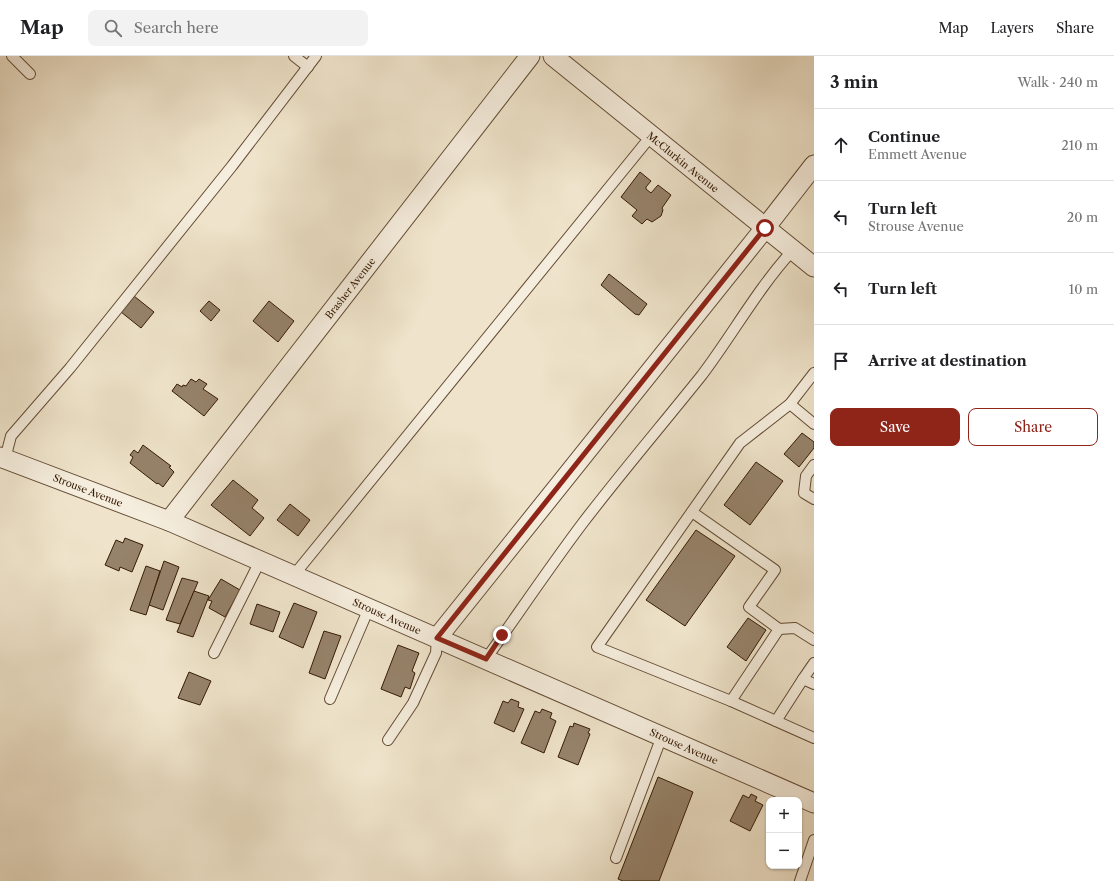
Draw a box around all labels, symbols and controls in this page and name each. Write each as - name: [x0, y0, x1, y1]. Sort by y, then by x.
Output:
- search box: [88, 10, 368, 46]
- text: Map: [20, 16, 64, 39]
- icon: search: [102, 17, 124, 39]
- text: Search here: [134, 18, 219, 37]
- text: Map: [938, 19, 968, 37]
- text: Layers: [990, 19, 1034, 37]
- text: Share: [1056, 19, 1094, 37]
- text: 3 min: [830, 72, 879, 92]
- text: Walk · 240 m: [1018, 74, 1098, 90]
- text: Continue: [868, 127, 940, 146]
- street label: McClurkin Avenue: [644, 129, 722, 196]
- icon: ahead: [830, 134, 852, 156]
- text: 210 m: [1061, 137, 1098, 153]
- text: Emmett Avenue: [868, 146, 967, 162]
- text: Turn left: [868, 199, 937, 218]
- icon: left: [830, 206, 852, 228]
- text: 20 m: [1067, 209, 1098, 225]
- text: Strouse Avenue: [868, 218, 964, 234]
- route start: [756, 219, 774, 237]
- street label: Brasher Avenue: [322, 255, 379, 322]
- icon: left: [830, 278, 852, 300]
- text: Turn left: [868, 279, 937, 298]
- text: 10 m: [1069, 281, 1098, 297]
- icon: arrive: [830, 350, 852, 372]
- text: Arrive at destination: [868, 351, 1027, 370]
- button: Save: [830, 408, 960, 446]
- button: Share: [968, 408, 1098, 446]
- street label: Strouse Avenue: [51, 471, 125, 510]
- street label: Strouse Avenue: [351, 596, 423, 638]
- route end: [493, 626, 511, 644]
- street label: Strouse Avenue: [648, 726, 720, 768]
- map controls: [766, 797, 802, 869]
- button: +: [766, 797, 802, 833]
- button: −: [766, 833, 802, 869]

